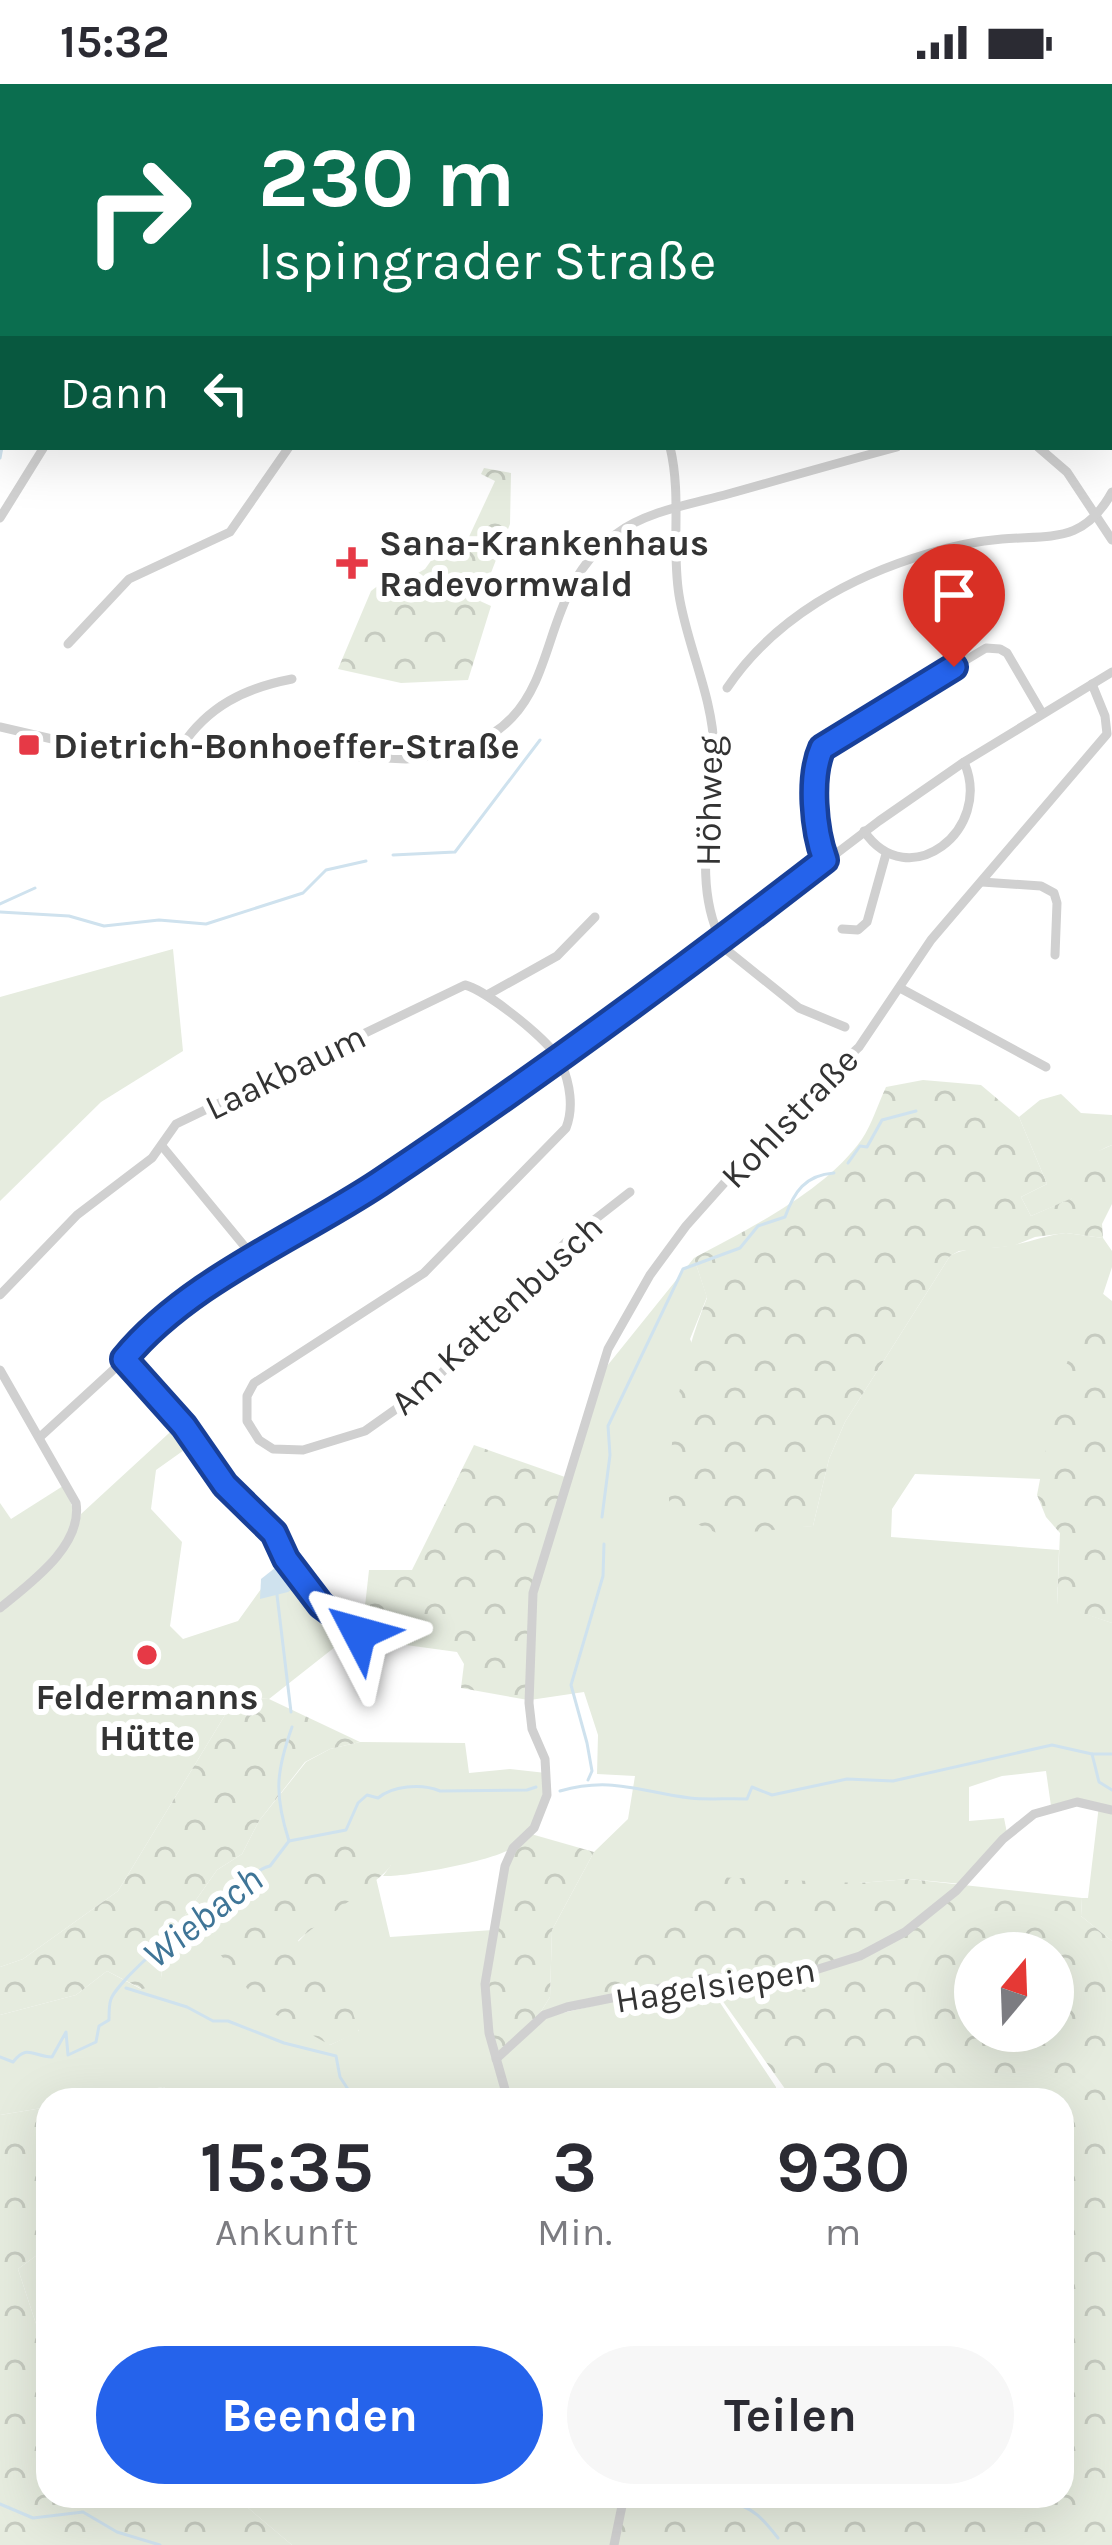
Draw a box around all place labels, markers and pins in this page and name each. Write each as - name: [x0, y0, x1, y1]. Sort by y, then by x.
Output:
- place label: Sana-Krankenhaus Radevormwald: [379, 522, 709, 605]
- pin: [903, 544, 1005, 667]
- marker: Sana-Krankenhaus Radevormwald: [336, 547, 368, 579]
- place label: Dietrich-Bonhoeffer-Straße: [53, 725, 520, 767]
- marker: Dietrich-Bonhoeffer-Straße: [16, 732, 42, 758]
- marker: Feldermanns Hütte: [134, 1642, 160, 1668]
- place label: Feldermanns Hütte: [36, 1676, 258, 1759]

